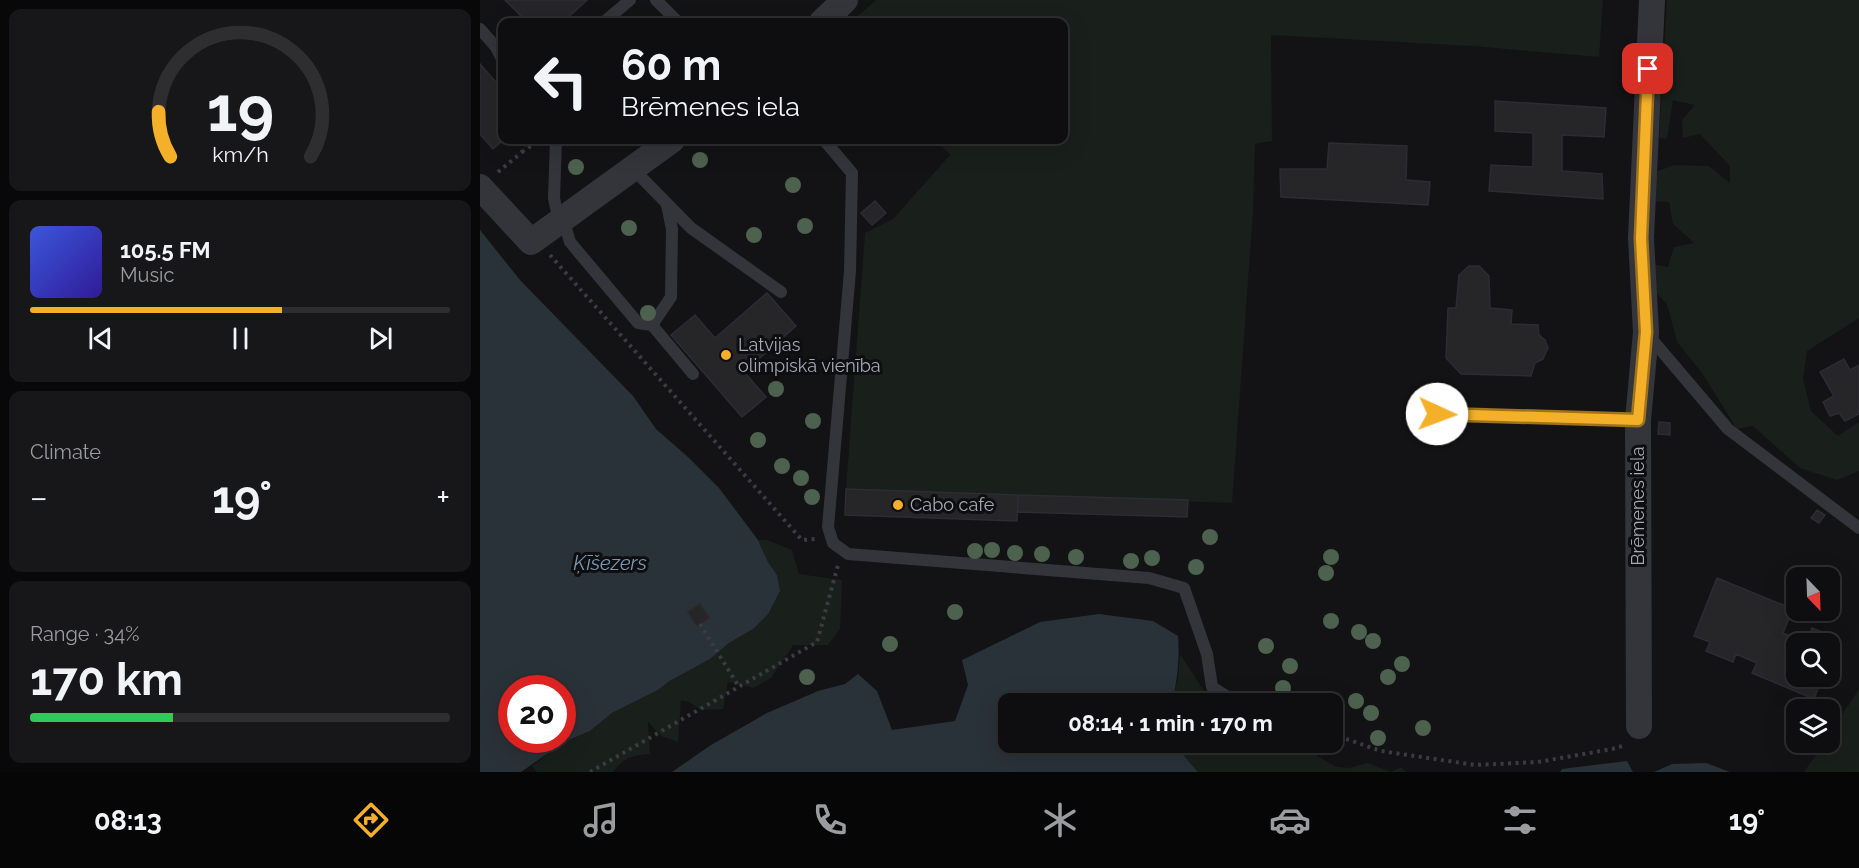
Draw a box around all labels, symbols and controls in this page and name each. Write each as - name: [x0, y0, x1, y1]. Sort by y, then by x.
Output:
- text: 60 m: [621, 41, 721, 90]
- icon: left: [522, 42, 600, 120]
- pin: [1622, 43, 1673, 94]
- icon: arrive: [1631, 52, 1664, 85]
- text: 19: [206, 72, 274, 146]
- text: Brēmenes iela: [621, 91, 800, 122]
- text: km/h: [212, 142, 268, 167]
- text: 105.5 FM: [120, 237, 211, 263]
- text: Music: [120, 263, 174, 287]
- icon: previous: [84, 322, 117, 355]
- icon: pause: [224, 322, 257, 355]
- icon: next: [364, 322, 397, 355]
- place label: Latvijas olimpiskā vienība: [738, 334, 881, 376]
- marker: Latvijas olimpiskā vienība: [719, 348, 733, 362]
- position arrow: [1405, 382, 1469, 446]
- text: Climate: [30, 440, 101, 464]
- street label: Brēmenes iela: [1627, 446, 1648, 566]
- text: 19°: [212, 471, 272, 524]
- text: −: [30, 478, 48, 517]
- text: +: [436, 478, 450, 517]
- place label: Cabo cafe: [910, 494, 995, 515]
- marker: Cabo cafe: [891, 498, 905, 512]
- water label: Ķīšezers: [573, 551, 647, 575]
- north arrow: [1786, 567, 1840, 621]
- map controls: [1786, 567, 1840, 753]
- text: Range · 34%: [30, 622, 139, 646]
- button: search: [1786, 633, 1840, 687]
- text: 170 km: [30, 653, 183, 706]
- speed limit sign: 20: [498, 675, 576, 753]
- button: layers: [1786, 699, 1840, 753]
- text: 08:14 · 1 min · 170 m: [1068, 710, 1273, 736]
- icon: directions: [350, 799, 392, 841]
- icon: music: [580, 799, 622, 841]
- icon: phone: [809, 799, 851, 841]
- icon: climate: [1039, 799, 1081, 841]
- icon: car: [1269, 799, 1311, 841]
- icon: filters: [1499, 799, 1541, 841]
- text: 08:13: [94, 805, 162, 836]
- text: 19°: [1729, 805, 1765, 836]

